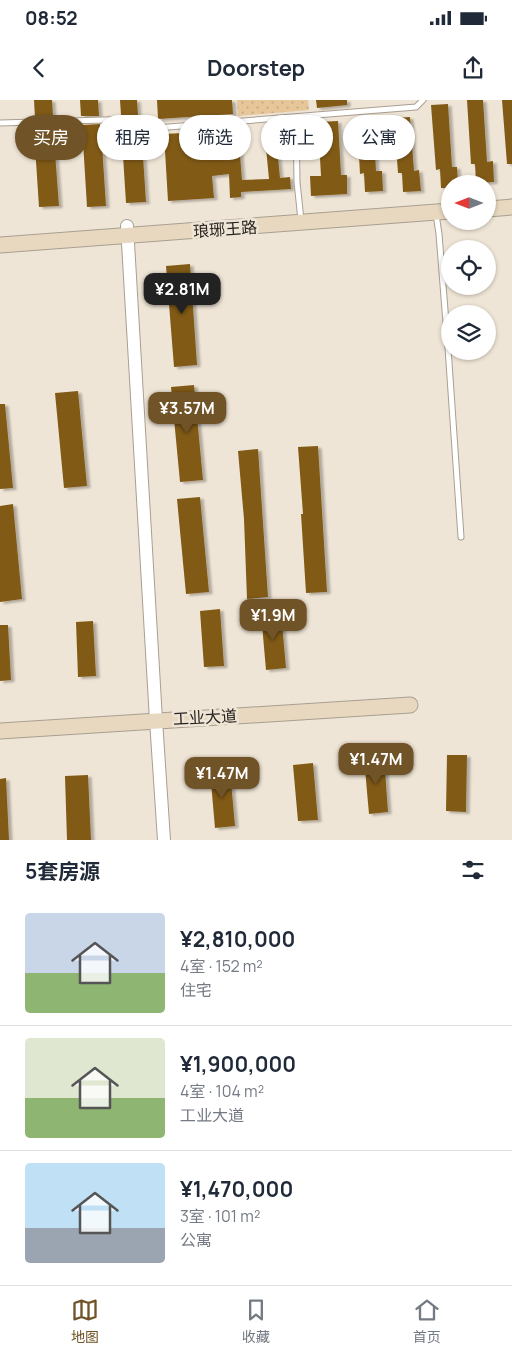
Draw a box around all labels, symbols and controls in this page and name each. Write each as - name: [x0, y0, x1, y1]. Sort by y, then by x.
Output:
- text: 08:52: [25, 5, 78, 31]
- text: Doorstep: [207, 53, 305, 83]
- icon: back: [25, 54, 53, 82]
- icon: share: [459, 54, 487, 82]
- chip: 买房: [15, 115, 87, 160]
- chip: 租房: [97, 115, 169, 160]
- chip: 筛选: [179, 115, 251, 160]
- chip: 新上: [261, 115, 333, 160]
- chip: 公寓: [343, 115, 415, 160]
- north arrow: [441, 175, 496, 230]
- map controls: [441, 175, 496, 360]
- street label: 琅琊王路: [192, 216, 258, 242]
- button: locate: [441, 240, 496, 295]
- pin: ¥2.81M: [141, 272, 223, 315]
- text: ¥2.81M: [155, 278, 209, 300]
- button: layers: [441, 305, 496, 360]
- pin: ¥3.57M: [146, 392, 228, 434]
- text: ¥3.57M: [159, 397, 215, 419]
- pin: ¥1.9M: [238, 598, 308, 641]
- text: ¥1.9M: [251, 604, 295, 626]
- street label: 工业大道: [172, 704, 238, 730]
- pin: ¥1.47M: [335, 742, 417, 785]
- text: ¥1.47M: [350, 748, 402, 770]
- pin: ¥1.47M: [181, 756, 263, 799]
- text: ¥1.47M: [196, 762, 248, 784]
- icon: filters: [459, 856, 487, 884]
- text: 5套房源: [25, 857, 100, 885]
- text: ¥2,810,000: [180, 925, 295, 953]
- icon: home: [65, 933, 125, 993]
- text: 4室 · 152 m²: [180, 955, 263, 977]
- text: 住宅: [180, 979, 212, 1001]
- text: ¥1,900,000: [180, 1050, 296, 1078]
- icon: home: [65, 1058, 125, 1118]
- text: 4室 · 104 m²: [180, 1080, 264, 1102]
- text: 工业大道: [180, 1104, 244, 1126]
- text: ¥1,470,000: [180, 1175, 293, 1203]
- icon: home: [65, 1183, 125, 1243]
- text: 3室 · 101 m²: [180, 1205, 260, 1227]
- text: 公寓: [180, 1229, 212, 1251]
- tab: 地图: [71, 1296, 99, 1346]
- tab: 收藏: [242, 1296, 270, 1346]
- tab: 首页: [413, 1296, 441, 1346]

